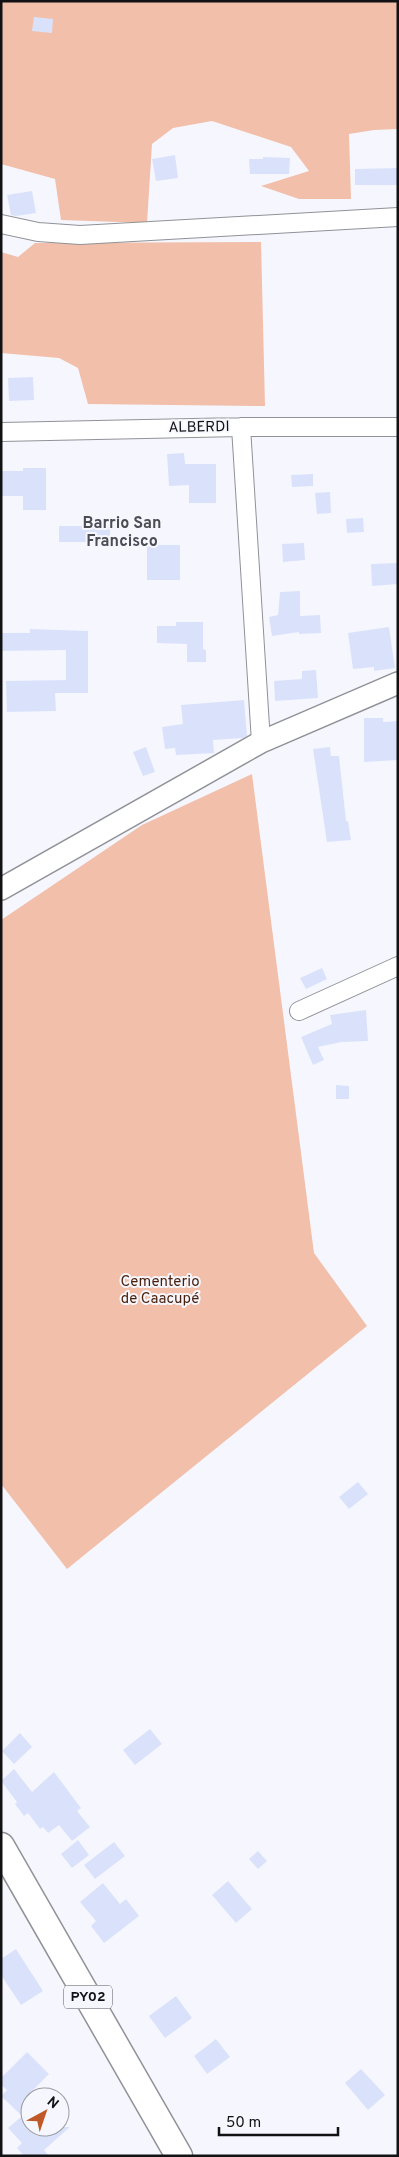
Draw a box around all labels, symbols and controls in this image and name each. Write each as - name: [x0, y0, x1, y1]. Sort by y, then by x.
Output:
- street label: ALBERDI: [168, 418, 230, 438]
- district label: Barrio San Francisco: [82, 514, 162, 552]
- park label: Cementerio de Caacupé: [120, 1273, 200, 1309]
- road number: PY02: [64, 1985, 112, 2008]
- north arrow: [20, 2087, 70, 2137]
- text: N: [43, 2093, 62, 2113]
- scale bar: [219, 2104, 338, 2136]
- text: 50 m: [226, 2114, 261, 2133]

